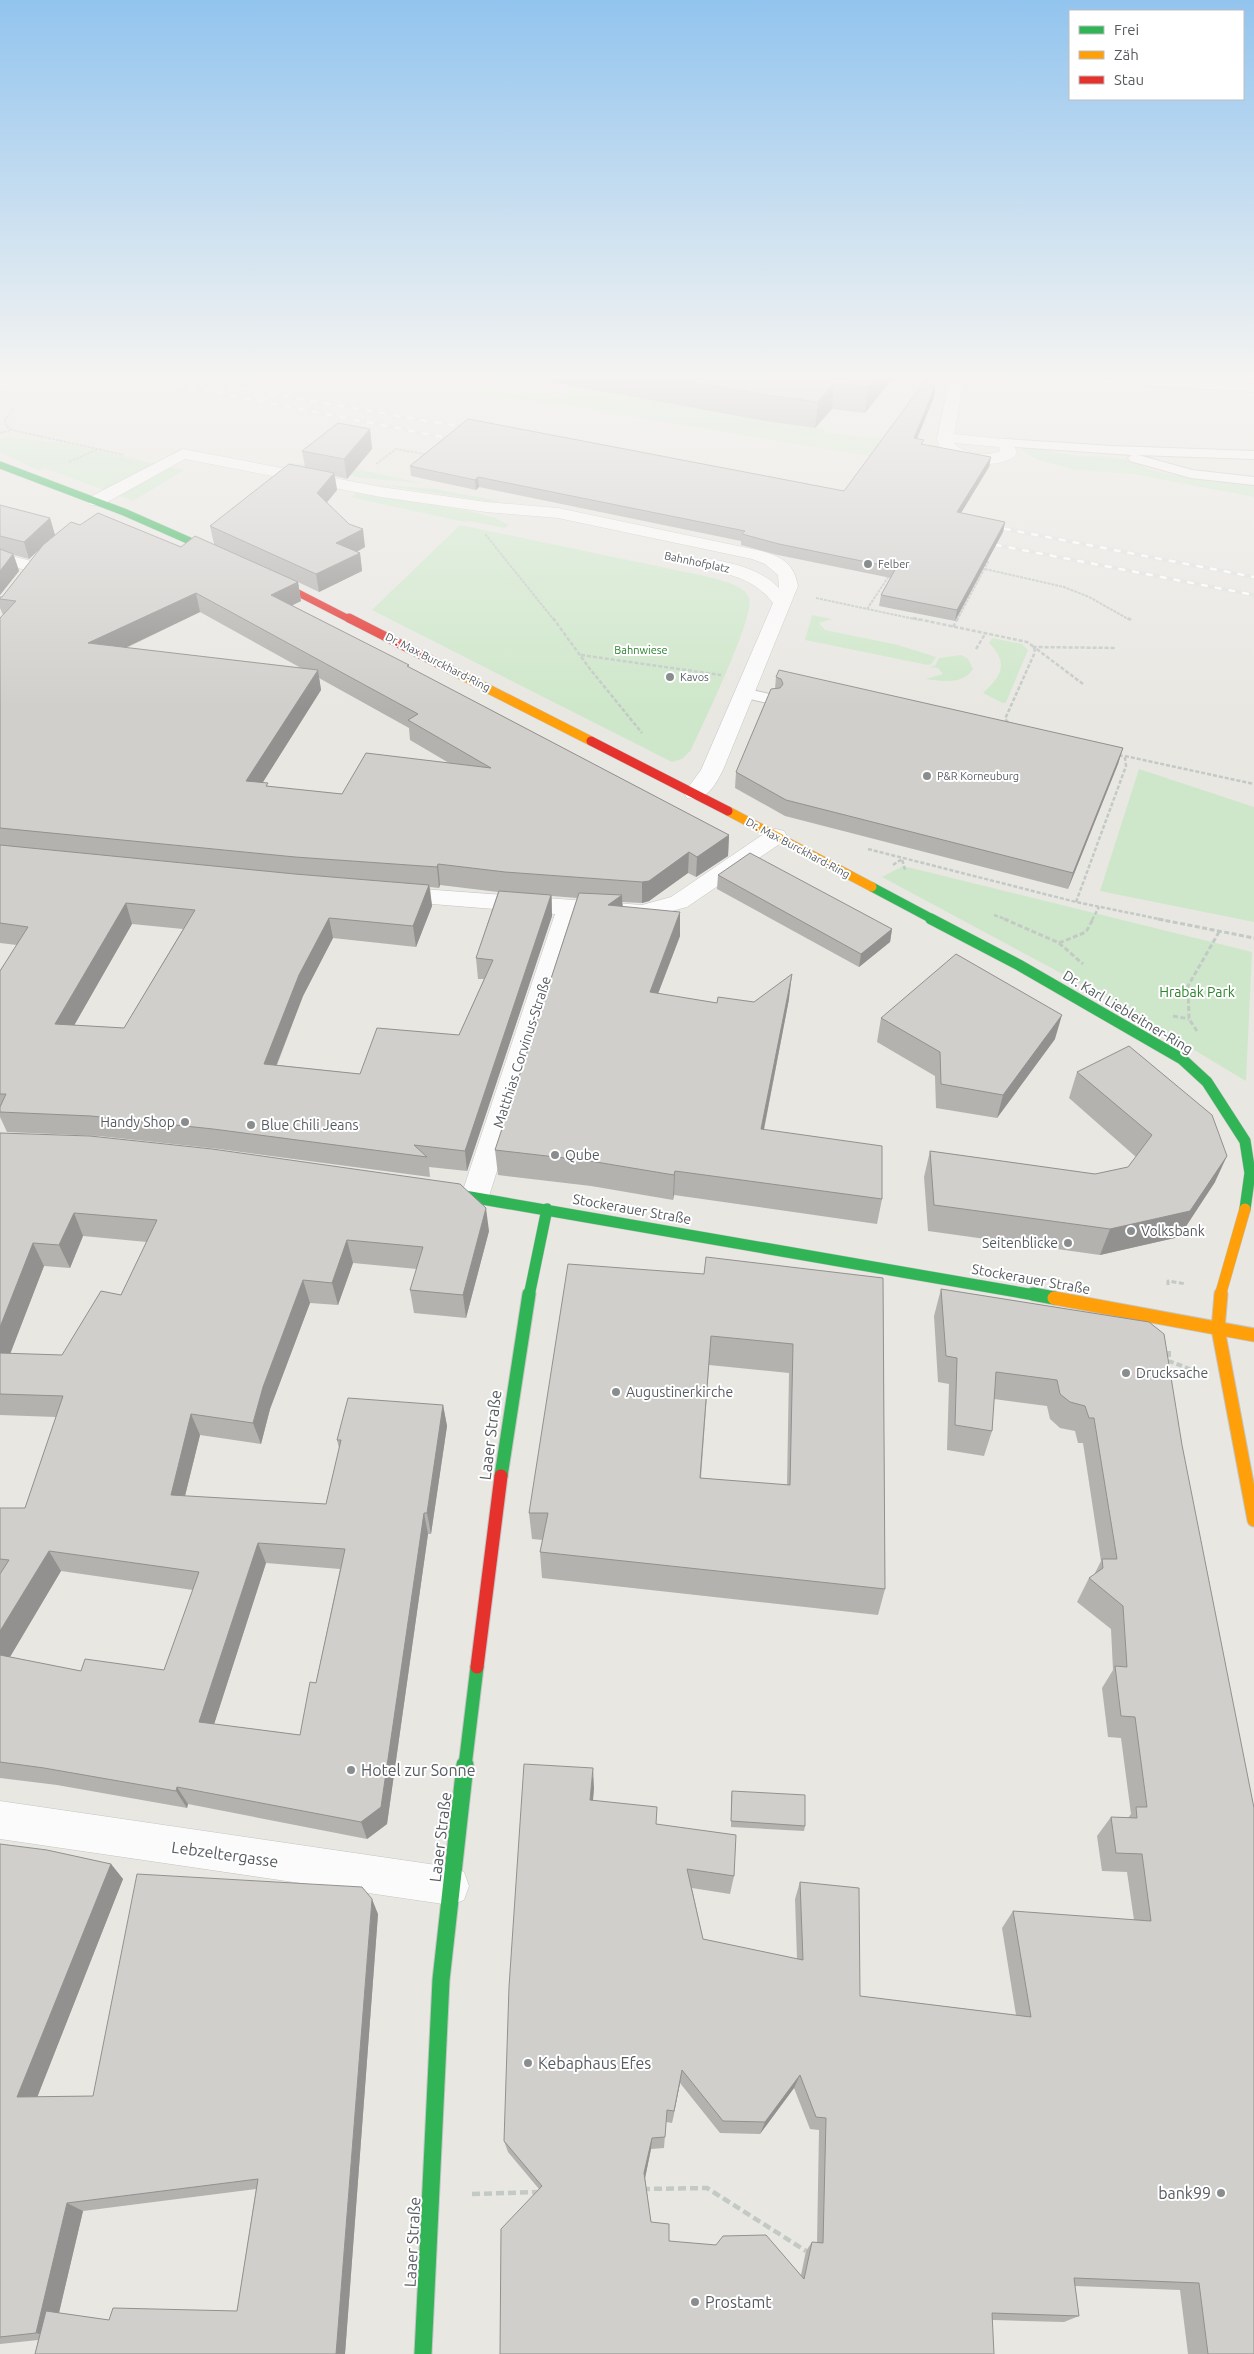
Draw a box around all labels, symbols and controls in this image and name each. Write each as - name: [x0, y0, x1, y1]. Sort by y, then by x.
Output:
- legend: [1069, 10, 1244, 100]
- text: Frei: [1114, 21, 1139, 38]
- text: Zäh: [1114, 46, 1139, 63]
- text: Stau: [1114, 71, 1144, 88]
- street label: Bahnhofplatz: [663, 549, 731, 575]
- marker: Felber: [862, 558, 874, 570]
- place label: Felber: [878, 558, 910, 570]
- street label: Dr. Max Burckhard-Ring: [384, 630, 492, 694]
- park label: Bahnwiese: [614, 644, 668, 656]
- marker: Kavos: [664, 671, 676, 683]
- place label: Kavos: [680, 671, 709, 683]
- marker: P&R Korneuburg: [921, 770, 933, 782]
- place label: P&R Korneuburg: [937, 770, 1019, 782]
- street label: Dr. Max Burckhard-Ring: [744, 815, 852, 881]
- street label: Dr. Karl Liebleitner-Ring: [1060, 967, 1196, 1057]
- street label: Matthias Corvinus-Straße: [490, 974, 554, 1130]
- park label: Hrabak Park: [1159, 984, 1235, 1000]
- place label: Handy Shop: [100, 1114, 175, 1130]
- marker: Handy Shop: [179, 1116, 191, 1128]
- place label: Blue Chili Jeans: [261, 1117, 359, 1133]
- marker: Blue Chili Jeans: [245, 1119, 257, 1131]
- place label: Qube: [565, 1147, 600, 1163]
- marker: Qube: [549, 1149, 561, 1161]
- street label: Stockerauer Straße: [571, 1191, 693, 1227]
- place label: Volksbank: [1141, 1223, 1205, 1239]
- marker: Volksbank: [1125, 1225, 1137, 1237]
- place label: Seitenblicke: [982, 1235, 1058, 1251]
- marker: Seitenblicke: [1062, 1237, 1074, 1249]
- street label: Stockerauer Straße: [970, 1261, 1092, 1297]
- place label: Drucksache: [1136, 1365, 1208, 1381]
- marker: Drucksache: [1120, 1367, 1132, 1379]
- place label: Augustinerkirche: [626, 1384, 733, 1400]
- marker: Augustinerkirche: [610, 1386, 622, 1398]
- street label: Laaer Straße: [476, 1389, 504, 1481]
- place label: Hotel zur Sonne: [361, 1761, 476, 1779]
- marker: Hotel zur Sonne: [345, 1764, 357, 1776]
- street label: Laaer Straße: [426, 1791, 454, 1883]
- street label: Lebzeltergasse: [170, 1838, 280, 1870]
- place label: Kebaphaus Efes: [538, 2054, 651, 2072]
- marker: Kebaphaus Efes: [522, 2057, 534, 2069]
- place label: bank99: [1158, 2184, 1211, 2202]
- marker: bank99: [1215, 2187, 1227, 2199]
- street label: Laaer Straße: [401, 2196, 423, 2288]
- place label: Prostamt: [705, 2293, 772, 2311]
- marker: Prostamt: [689, 2296, 701, 2308]

